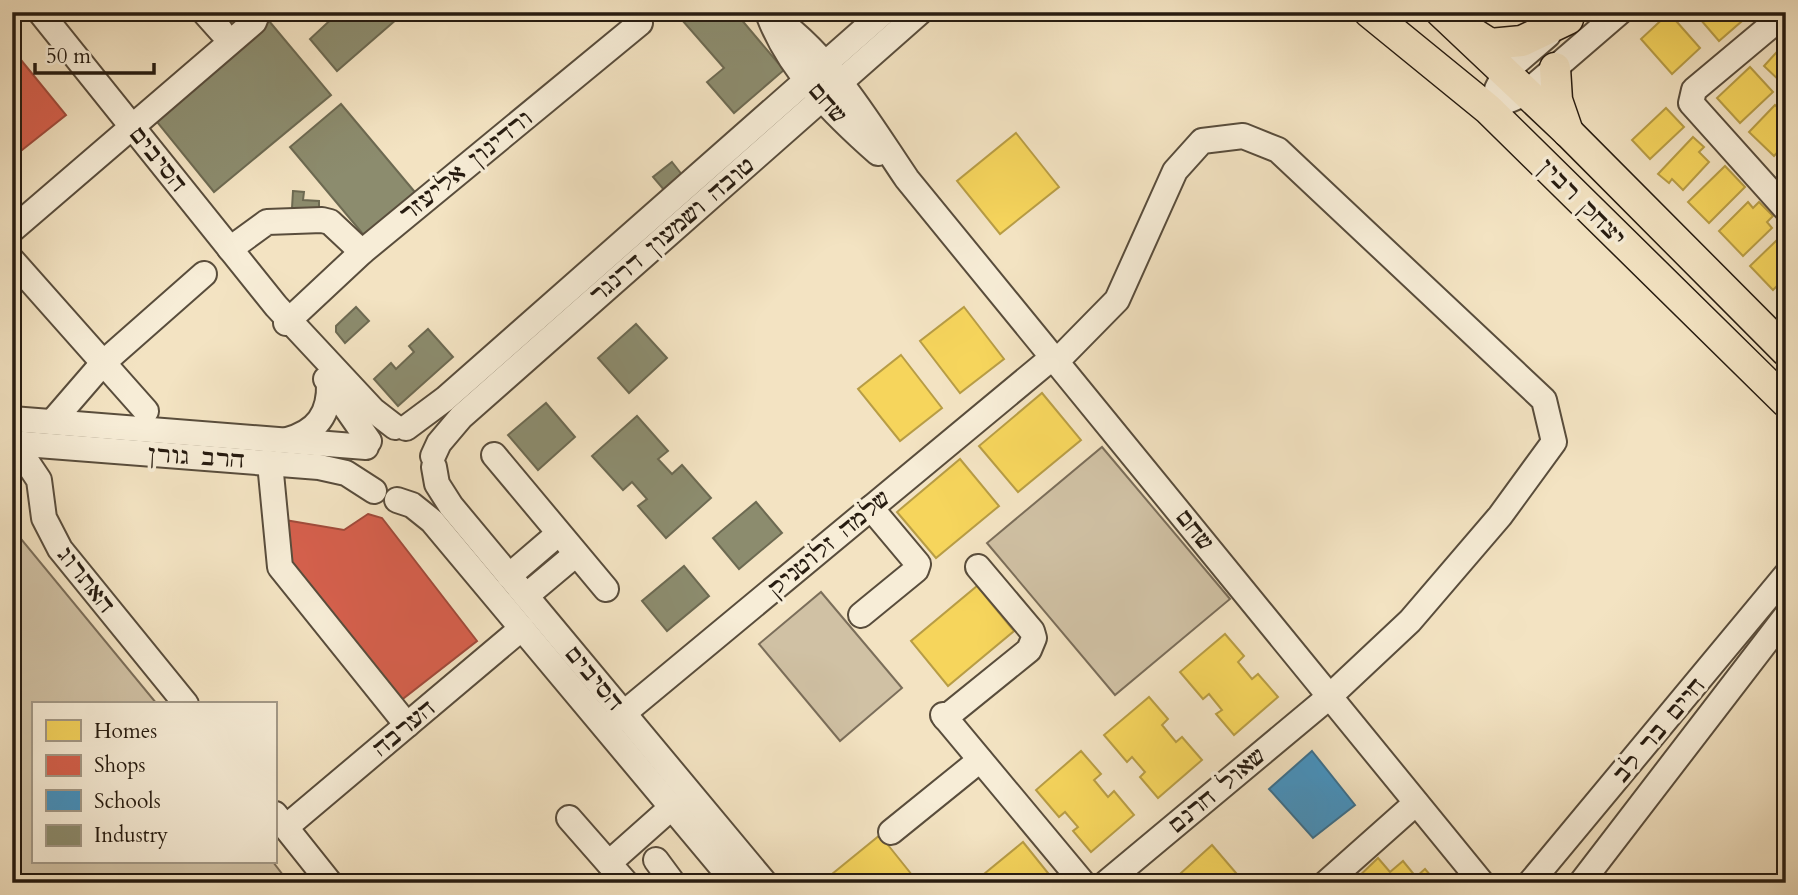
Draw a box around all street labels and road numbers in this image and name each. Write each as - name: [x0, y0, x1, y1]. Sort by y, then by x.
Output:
- street label: שחם: [802, 76, 854, 130]
- street label: ורדינון אליעזר: [393, 103, 539, 229]
- street label: הסיבים: [122, 119, 194, 199]
- street label: טובה ושמעון דרנגר: [583, 150, 761, 310]
- street label: יצחק רבין: [1531, 151, 1633, 253]
- street label: הרב גורן: [146, 438, 246, 476]
- street label: שלמה זלוטניק: [762, 483, 896, 603]
- street label: שחם: [1169, 503, 1221, 557]
- street label: האתרוג: [50, 540, 122, 620]
- street label: הסיבים: [557, 639, 631, 717]
- street label: חיים בר לב: [1606, 671, 1712, 789]
- street label: הערבה: [366, 693, 442, 763]
- street label: שאול חרנם: [1162, 740, 1272, 840]

